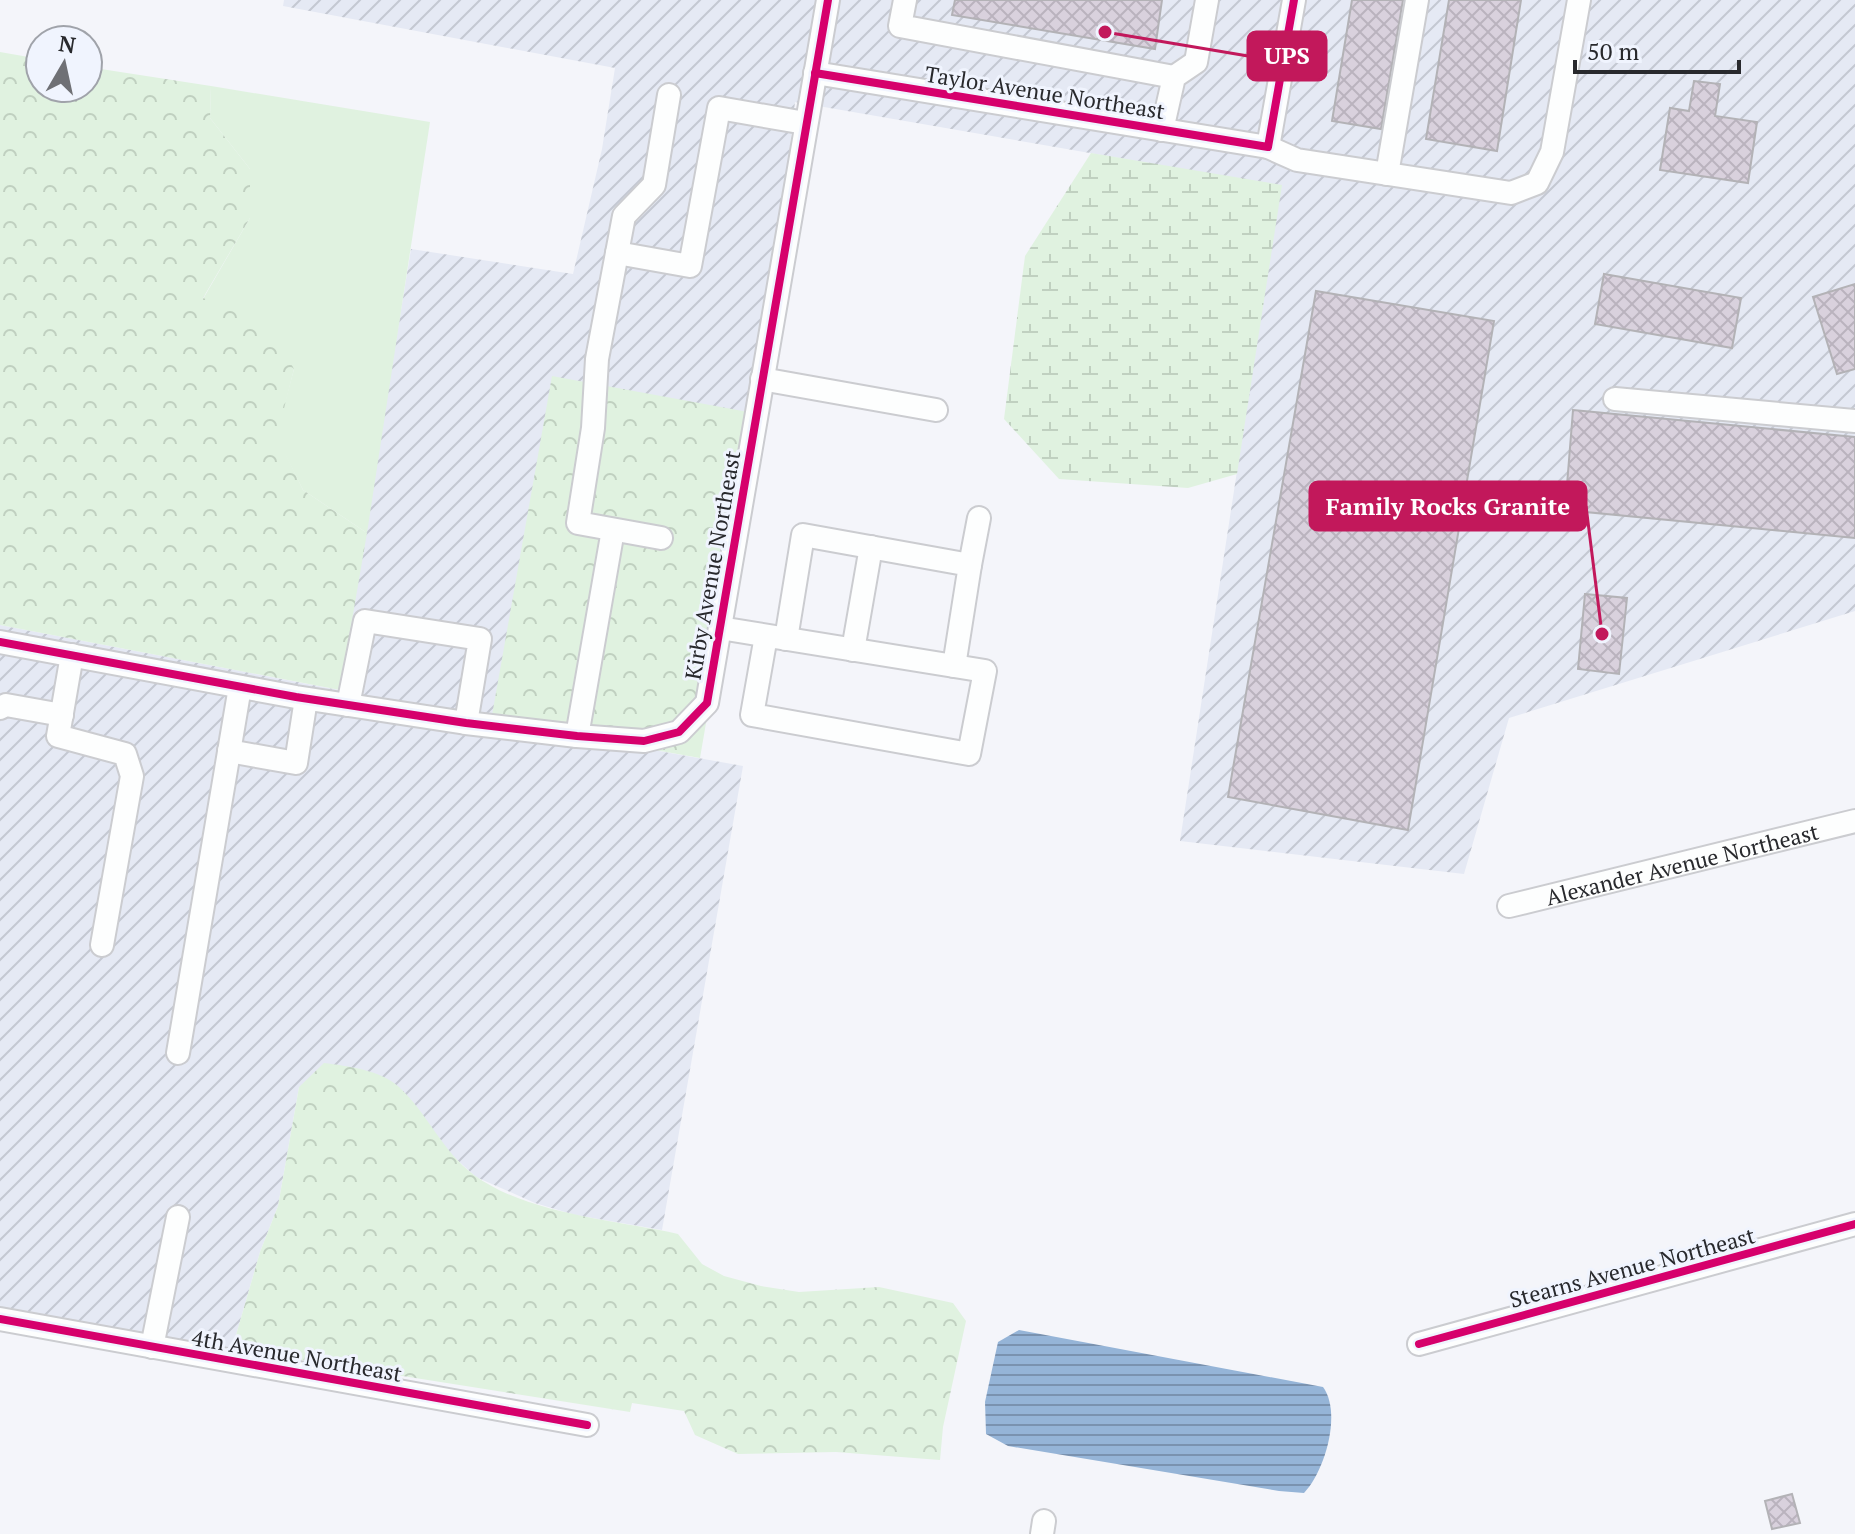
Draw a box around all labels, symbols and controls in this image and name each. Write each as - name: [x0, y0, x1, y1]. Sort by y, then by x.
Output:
- north arrow: [24, 24, 104, 104]
- scale bar: [1575, 24, 1739, 74]
- text: N: [57, 28, 78, 59]
- callout: UPS: [1248, 32, 1326, 80]
- text: 50 m: [1587, 35, 1639, 67]
- text: UPS: [1264, 39, 1310, 71]
- street label: Taylor Avenue Northeast: [923, 59, 1167, 125]
- street label: Kirby Avenue Northeast: [678, 448, 746, 682]
- callout: Family Rocks Granite: [1310, 482, 1586, 530]
- text: Family Rocks Granite: [1326, 490, 1570, 522]
- street label: Alexander Avenue Northeast: [1543, 816, 1821, 911]
- street label: Stearns Avenue Northeast: [1506, 1220, 1758, 1314]
- street label: 4th Avenue Northeast: [190, 1322, 404, 1388]

